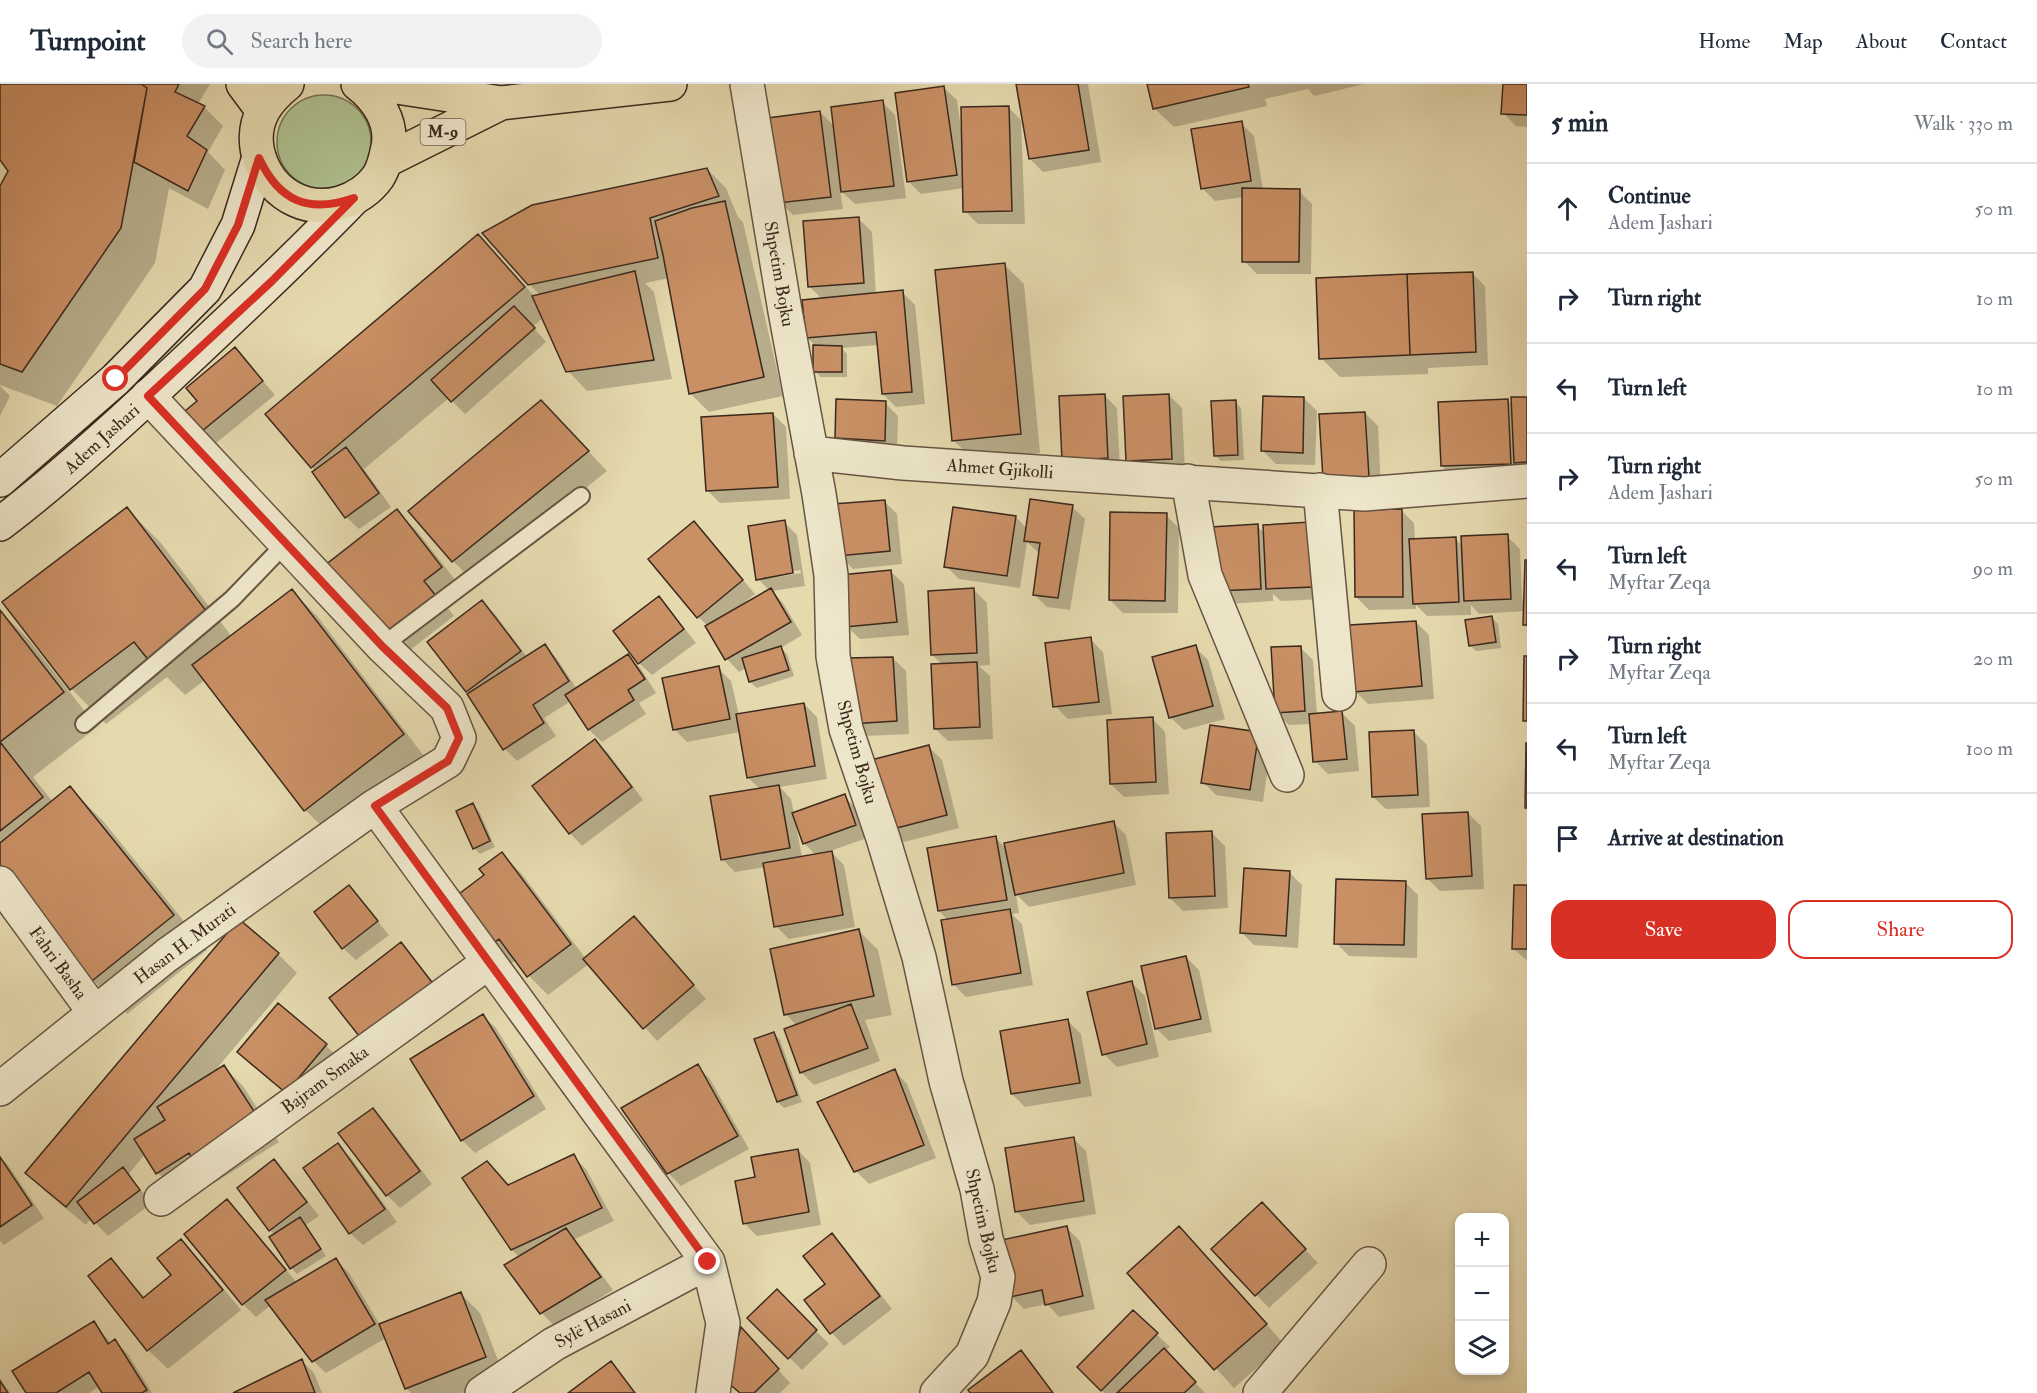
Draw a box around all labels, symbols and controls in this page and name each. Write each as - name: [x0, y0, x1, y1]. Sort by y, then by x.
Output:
- search box: [182, 14, 602, 68]
- text: Turnpoint: [30, 24, 146, 59]
- icon: search: [203, 25, 236, 58]
- text: Search here: [251, 27, 352, 55]
- text: Home: [1698, 28, 1750, 55]
- text: Map: [1783, 28, 1823, 55]
- text: About: [1856, 28, 1907, 55]
- text: Contact: [1940, 28, 2007, 55]
- text: 5 min: [1551, 107, 1608, 139]
- text: Walk · 330 m: [1914, 111, 2013, 136]
- road number: M-9: [420, 119, 466, 145]
- text: Continue: [1608, 182, 1691, 210]
- icon: ahead: [1551, 192, 1584, 225]
- text: 50 m: [1974, 196, 2013, 221]
- text: Adem Jashari: [1608, 210, 1713, 235]
- street label: Shpetim Bojku: [758, 219, 800, 329]
- icon: right: [1551, 282, 1584, 315]
- text: Turn right: [1608, 284, 1701, 312]
- text: 10 m: [1976, 286, 2013, 311]
- route start: [102, 365, 128, 391]
- icon: left: [1551, 372, 1584, 405]
- text: Turn left: [1608, 374, 1687, 402]
- text: 10 m: [1976, 376, 2013, 401]
- street label: Adem Jashari: [59, 399, 145, 480]
- text: Turn right: [1608, 452, 1701, 480]
- street label: Ahmet Gjikolli: [945, 454, 1054, 484]
- icon: right: [1551, 462, 1584, 495]
- text: 50 m: [1974, 466, 2013, 491]
- text: Adem Jashari: [1608, 480, 1713, 505]
- text: Turn left: [1608, 542, 1687, 570]
- icon: left: [1551, 552, 1584, 585]
- text: 90 m: [1973, 556, 2013, 581]
- text: Myftar Zeqa: [1608, 570, 1711, 595]
- text: Turn right: [1608, 632, 1701, 660]
- icon: right: [1551, 642, 1584, 675]
- text: 20 m: [1973, 646, 2013, 671]
- text: Myftar Zeqa: [1608, 660, 1711, 685]
- street label: Shpetim Bojku: [831, 698, 883, 806]
- text: Turn left: [1608, 722, 1687, 750]
- icon: left: [1551, 732, 1584, 765]
- text: 100 m: [1966, 736, 2013, 761]
- text: Myftar Zeqa: [1608, 750, 1711, 775]
- icon: arrive: [1551, 822, 1584, 855]
- text: Arrive at destination: [1608, 824, 1784, 852]
- street label: Hasan H. Murati: [129, 898, 241, 990]
- button: Save: [1551, 900, 1776, 959]
- button: Share: [1788, 900, 2013, 959]
- street label: Fahri Basha: [24, 922, 93, 1005]
- street label: Bajram Smaka: [277, 1040, 374, 1119]
- street label: Shpetim Bojku: [960, 1166, 1006, 1276]
- map controls: [1455, 1213, 1509, 1375]
- button: +: [1455, 1213, 1509, 1267]
- route end: [694, 1248, 720, 1274]
- button: −: [1455, 1267, 1509, 1321]
- street label: Sylë Hasani: [551, 1294, 635, 1354]
- button: layers: [1455, 1321, 1509, 1375]

